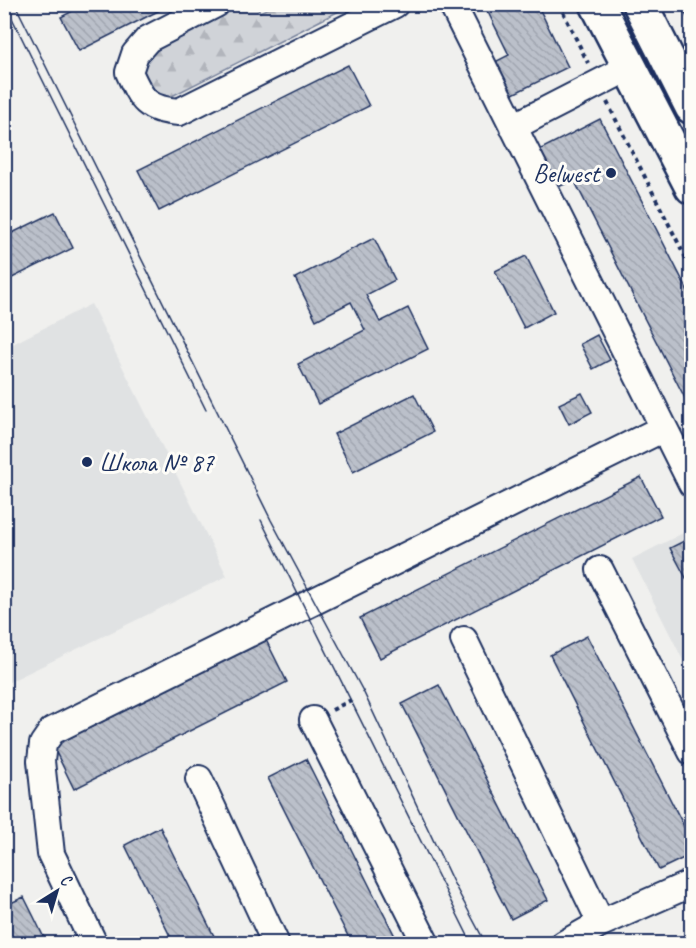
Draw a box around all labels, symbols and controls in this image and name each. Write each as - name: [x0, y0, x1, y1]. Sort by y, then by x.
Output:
- place label: Belwest: [533, 157, 601, 190]
- marker: Belwest: [604, 166, 618, 180]
- place label: Школа № 87: [99, 446, 215, 479]
- marker: Школа № 87: [80, 455, 94, 469]
- north arrow: [27, 861, 87, 921]
- text: С: [56, 869, 76, 891]

